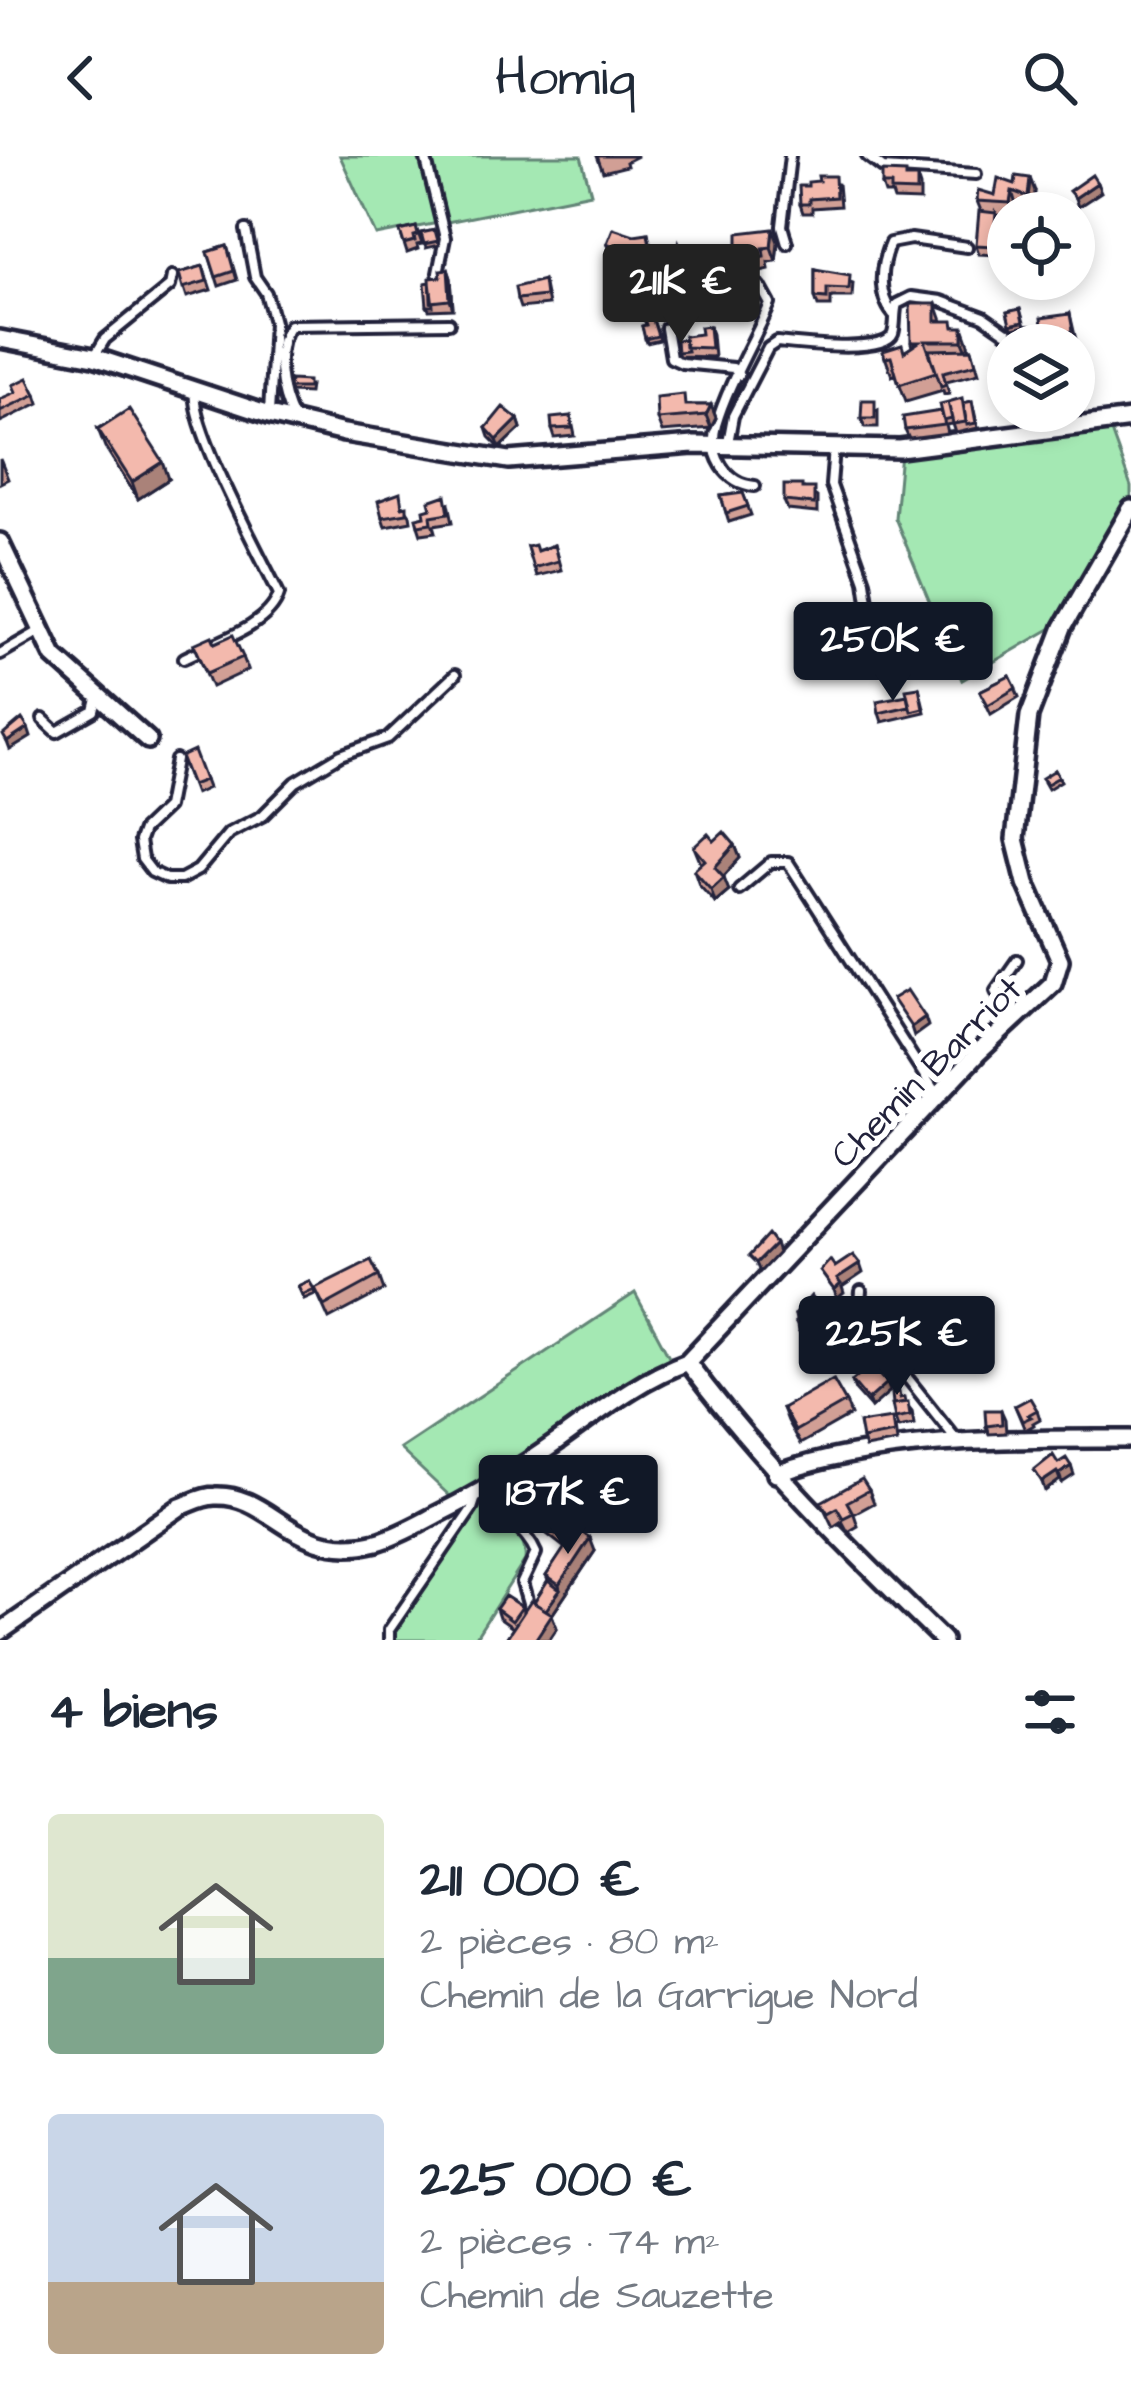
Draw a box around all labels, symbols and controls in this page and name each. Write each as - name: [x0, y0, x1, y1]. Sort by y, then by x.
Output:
- text: Homiq: [495, 41, 636, 116]
- icon: back: [48, 45, 114, 111]
- icon: search: [1017, 45, 1083, 111]
- map controls: [987, 192, 1095, 432]
- button: locate: [987, 192, 1095, 300]
- pin: 211K €: [583, 244, 779, 346]
- text: 211K €: [630, 256, 732, 310]
- button: layers: [987, 324, 1095, 432]
- pin: 250K €: [795, 602, 991, 704]
- text: 250K €: [821, 614, 965, 668]
- street label: Chemin Barriot: [819, 965, 1034, 1180]
- pin: 225K €: [799, 1296, 995, 1398]
- text: 225K €: [826, 1308, 968, 1362]
- pin: 187K €: [470, 1455, 666, 1557]
- text: 187K €: [506, 1467, 630, 1521]
- text: 4 biens: [48, 1677, 218, 1748]
- icon: filters: [1017, 1679, 1083, 1745]
- text: 211 000 €: [420, 1845, 640, 1916]
- icon: home: [144, 1862, 288, 2006]
- text: 2 pièces · 80 m²: [420, 1916, 719, 1970]
- text: Chemin de la Garrigue Nord: [420, 1970, 918, 2024]
- text: 225 000 €: [420, 2145, 692, 2216]
- icon: home: [144, 2162, 288, 2306]
- text: 2 pièces · 74 m²: [420, 2216, 720, 2270]
- text: Chemin de Sauzette: [420, 2270, 774, 2324]

